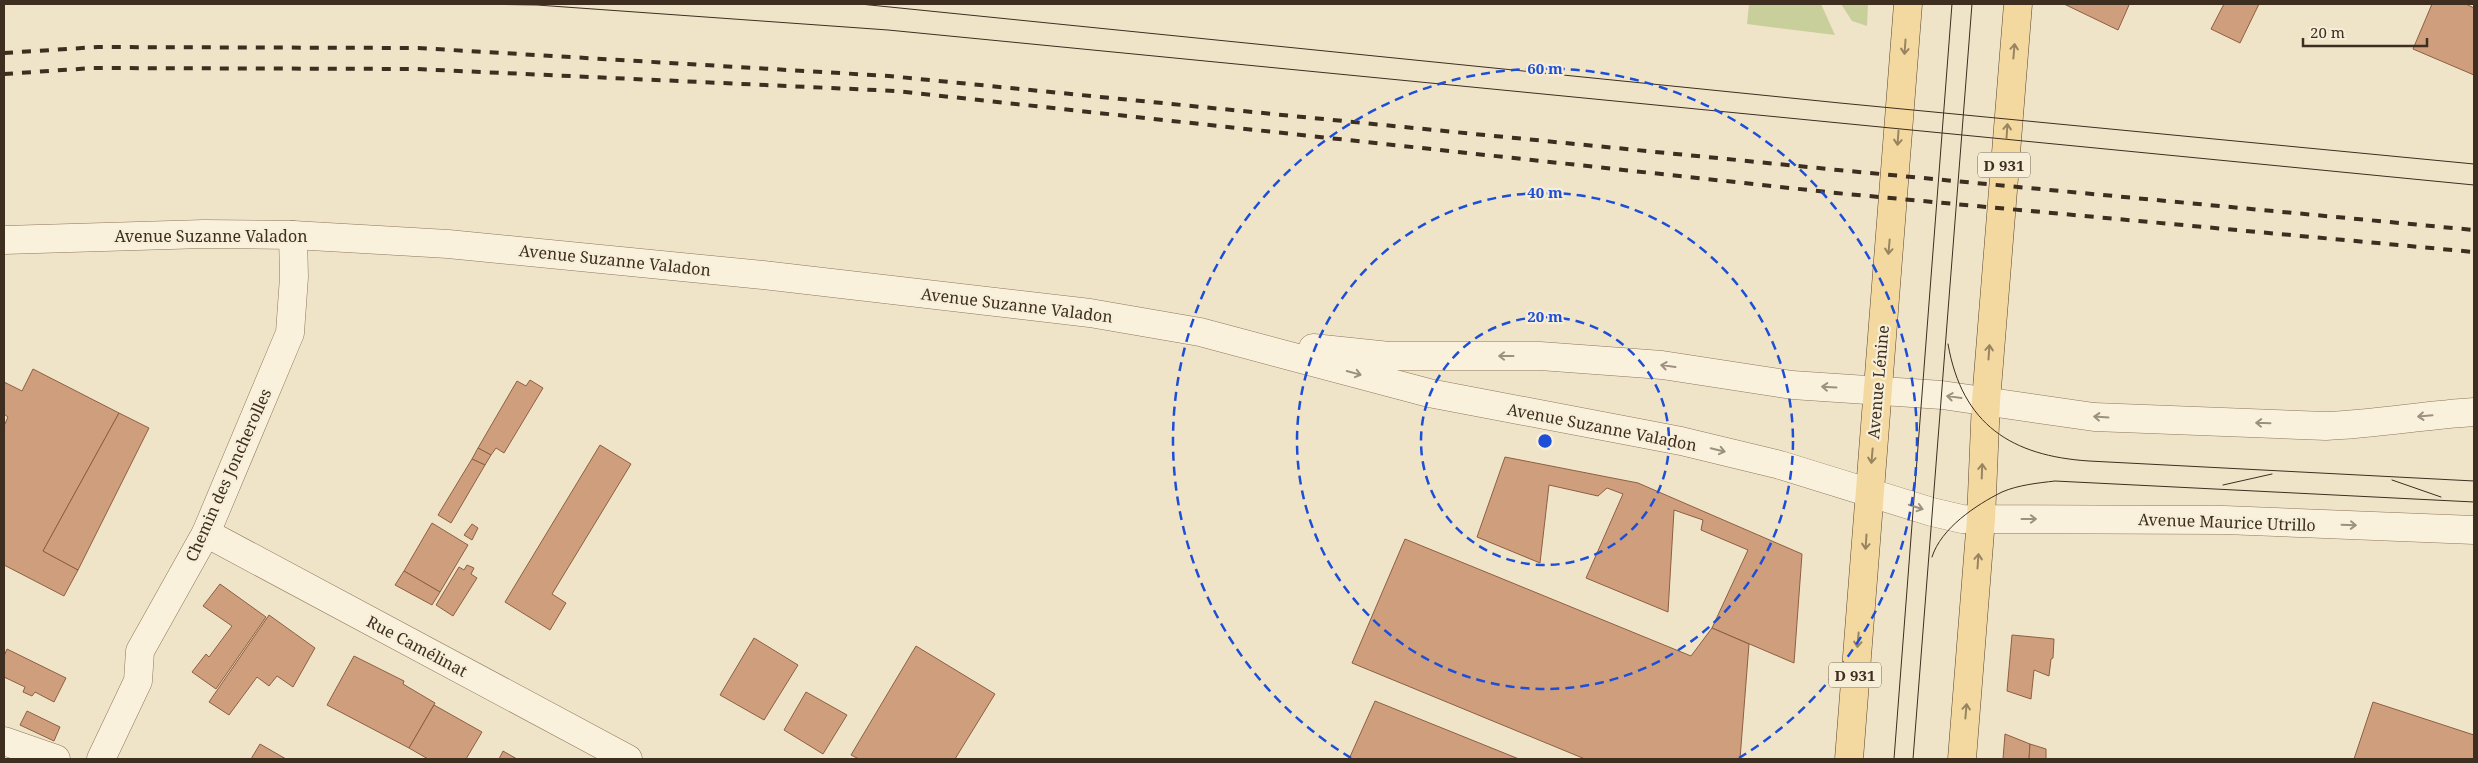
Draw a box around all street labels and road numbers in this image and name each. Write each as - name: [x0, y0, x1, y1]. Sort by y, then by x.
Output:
- road number: D 931: [1978, 152, 2030, 178]
- street label: Avenue Suzanne Valadon: [115, 225, 307, 247]
- street label: Avenue Suzanne Valadon: [518, 239, 712, 281]
- street label: Avenue Suzanne Valadon: [920, 282, 1114, 328]
- street label: Avenue Lénine: [1862, 324, 1894, 440]
- street label: Chemin des Joncherolles: [180, 385, 276, 565]
- street label: Avenue Suzanne Valadon: [1505, 398, 1699, 456]
- street label: Avenue Maurice Utrillo: [2138, 508, 2316, 536]
- street label: Rue Camélinat: [363, 610, 471, 682]
- road number: D 931: [1829, 662, 1881, 688]

